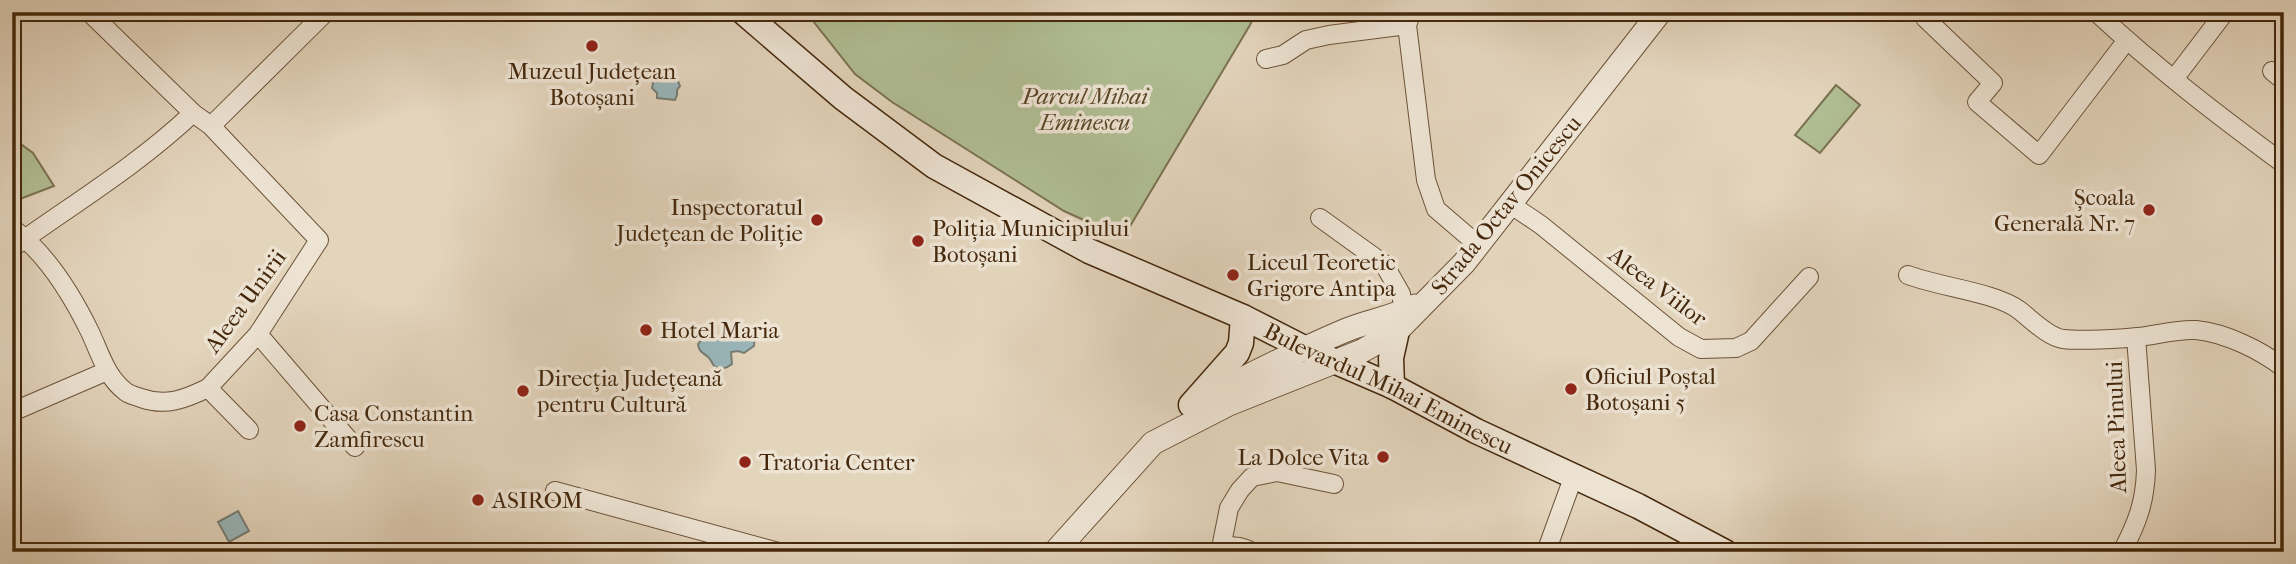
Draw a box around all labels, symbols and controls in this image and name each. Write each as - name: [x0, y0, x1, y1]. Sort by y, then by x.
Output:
- marker: Muzeul Județean Botoșani: [584, 38, 600, 54]
- place label: Muzeul Județean Botoșani: [508, 58, 677, 111]
- park label: Parcul Mihai Eminescu: [1021, 83, 1149, 136]
- street label: Strada Octav Onicescu: [1426, 110, 1587, 301]
- place label: Școala Generală Nr. 7: [1994, 184, 2135, 237]
- place label: Inspectoratul Județean de Poliție: [614, 194, 804, 247]
- marker: Școala Generală Nr. 7: [2141, 202, 2157, 218]
- marker: Inspectoratul Județean de Poliție: [809, 212, 825, 228]
- place label: Poliția Municipiului Botoșani: [932, 215, 1130, 268]
- marker: Poliția Municipiului Botoșani: [910, 233, 926, 249]
- street label: Aleea Viilor: [1603, 240, 1712, 332]
- street label: Aleea Unirii: [198, 244, 292, 359]
- place label: Liceul Teoretic Grigore Antipa: [1247, 249, 1396, 302]
- marker: Liceul Teoretic Grigore Antipa: [1225, 267, 1241, 283]
- place label: Hotel Maria: [660, 317, 779, 344]
- street label: Bulevardul Mihai Eminescu: [1260, 317, 1517, 460]
- marker: Hotel Maria: [638, 322, 654, 338]
- street label: Aleea Pinului: [2101, 360, 2132, 495]
- place label: Oficiul Poștal Botoșani 5: [1585, 363, 1716, 416]
- place label: Direcția Județeană pentru Cultură: [536, 365, 723, 418]
- marker: Oficiul Poștal Botoșani 5: [1563, 381, 1579, 397]
- marker: Direcția Județeană pentru Cultură: [515, 383, 531, 399]
- place label: Casa Constantin Zamfirescu: [314, 400, 474, 453]
- marker: Casa Constantin Zamfirescu: [292, 418, 308, 434]
- place label: La Dolce Vita: [1237, 444, 1369, 471]
- place label: Tratoria Center: [759, 449, 915, 476]
- marker: La Dolce Vita: [1375, 449, 1391, 465]
- marker: Tratoria Center: [737, 454, 753, 470]
- place label: ASIROM: [491, 487, 583, 514]
- marker: ASIROM: [470, 492, 486, 508]

